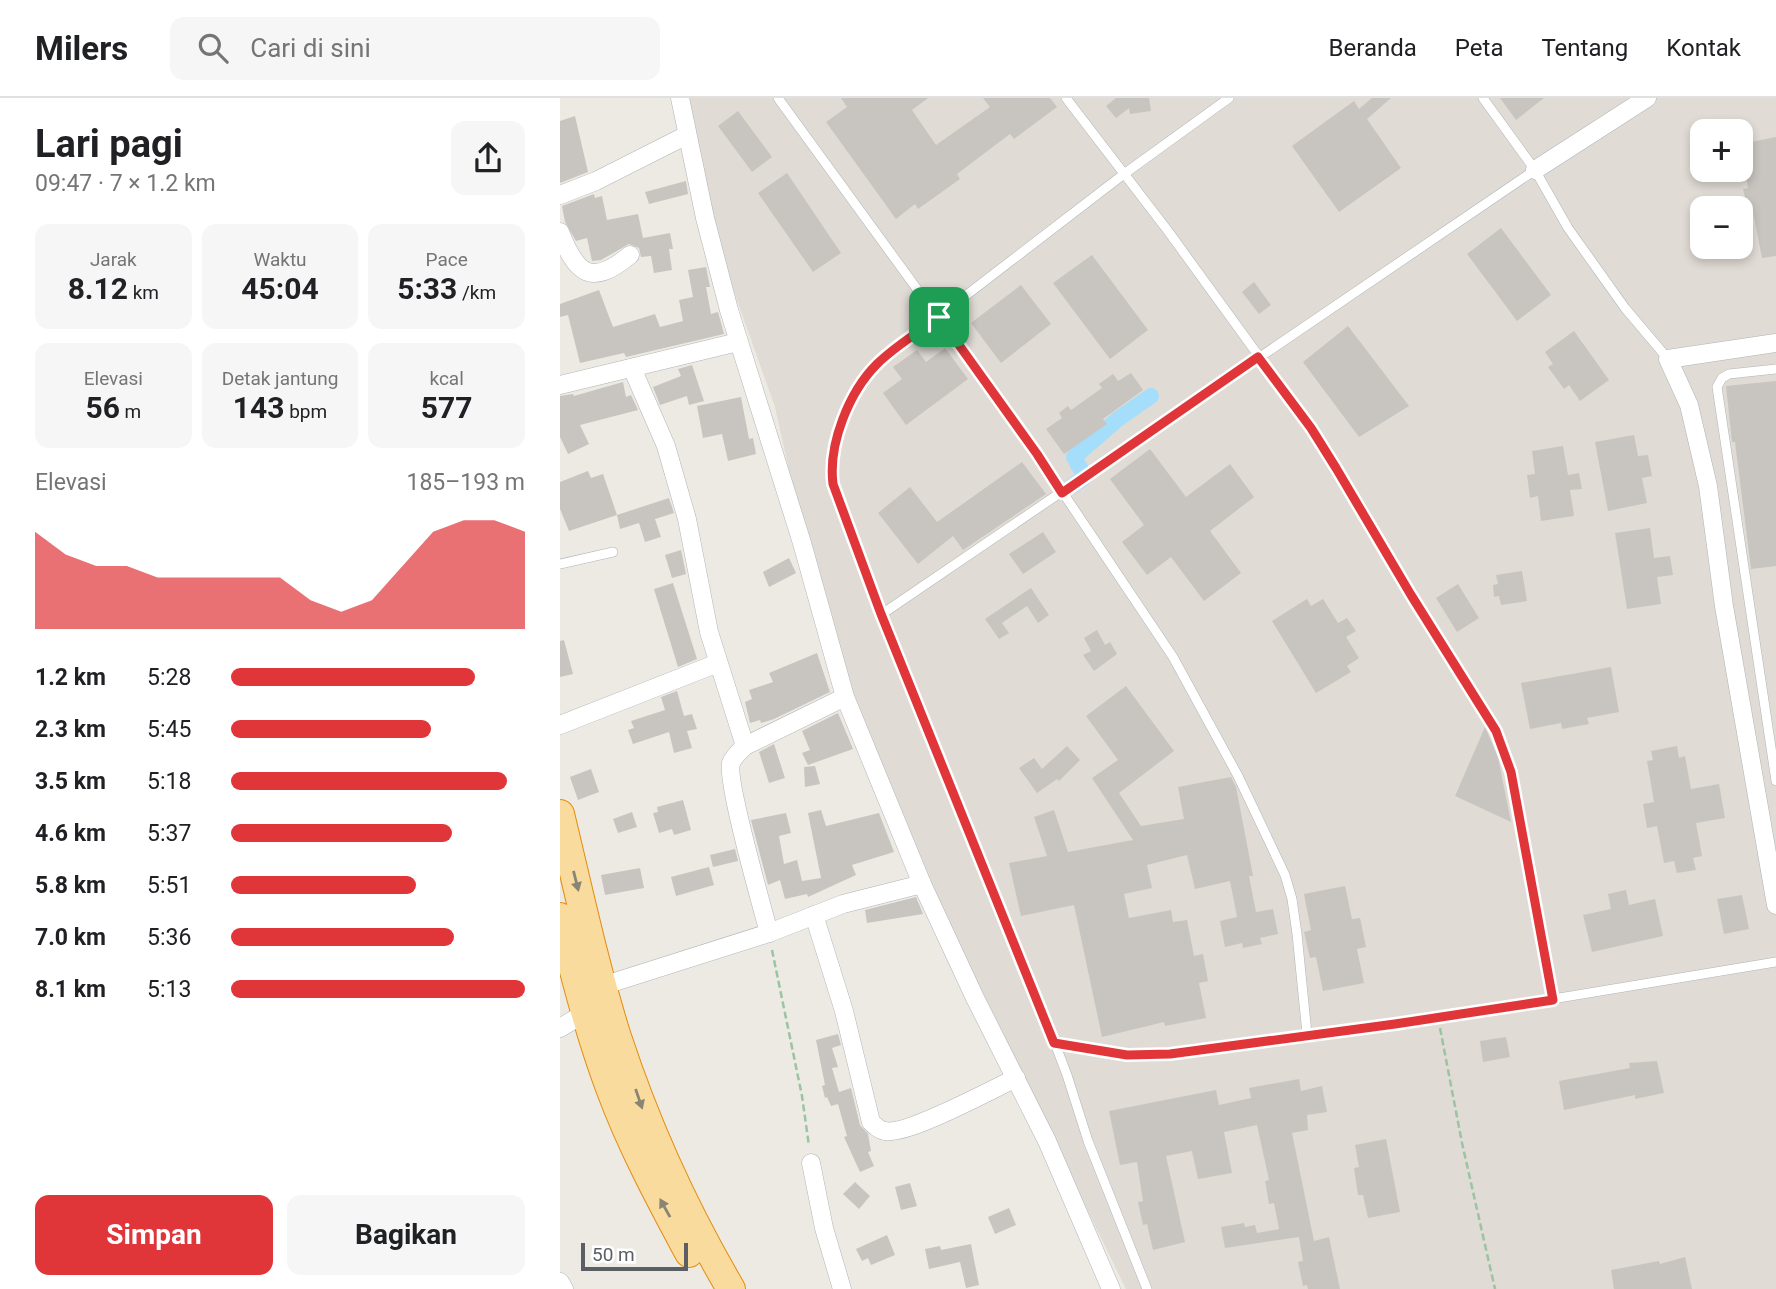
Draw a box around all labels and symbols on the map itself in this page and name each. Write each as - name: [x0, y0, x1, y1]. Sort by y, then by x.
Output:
- pin: [909, 287, 969, 347]
- one-way arrow: [571, 870, 582, 892]
- one-way arrow: [634, 1089, 645, 1110]
- one-way arrow: [659, 1197, 671, 1217]
- scale bar: [581, 1240, 688, 1272]

